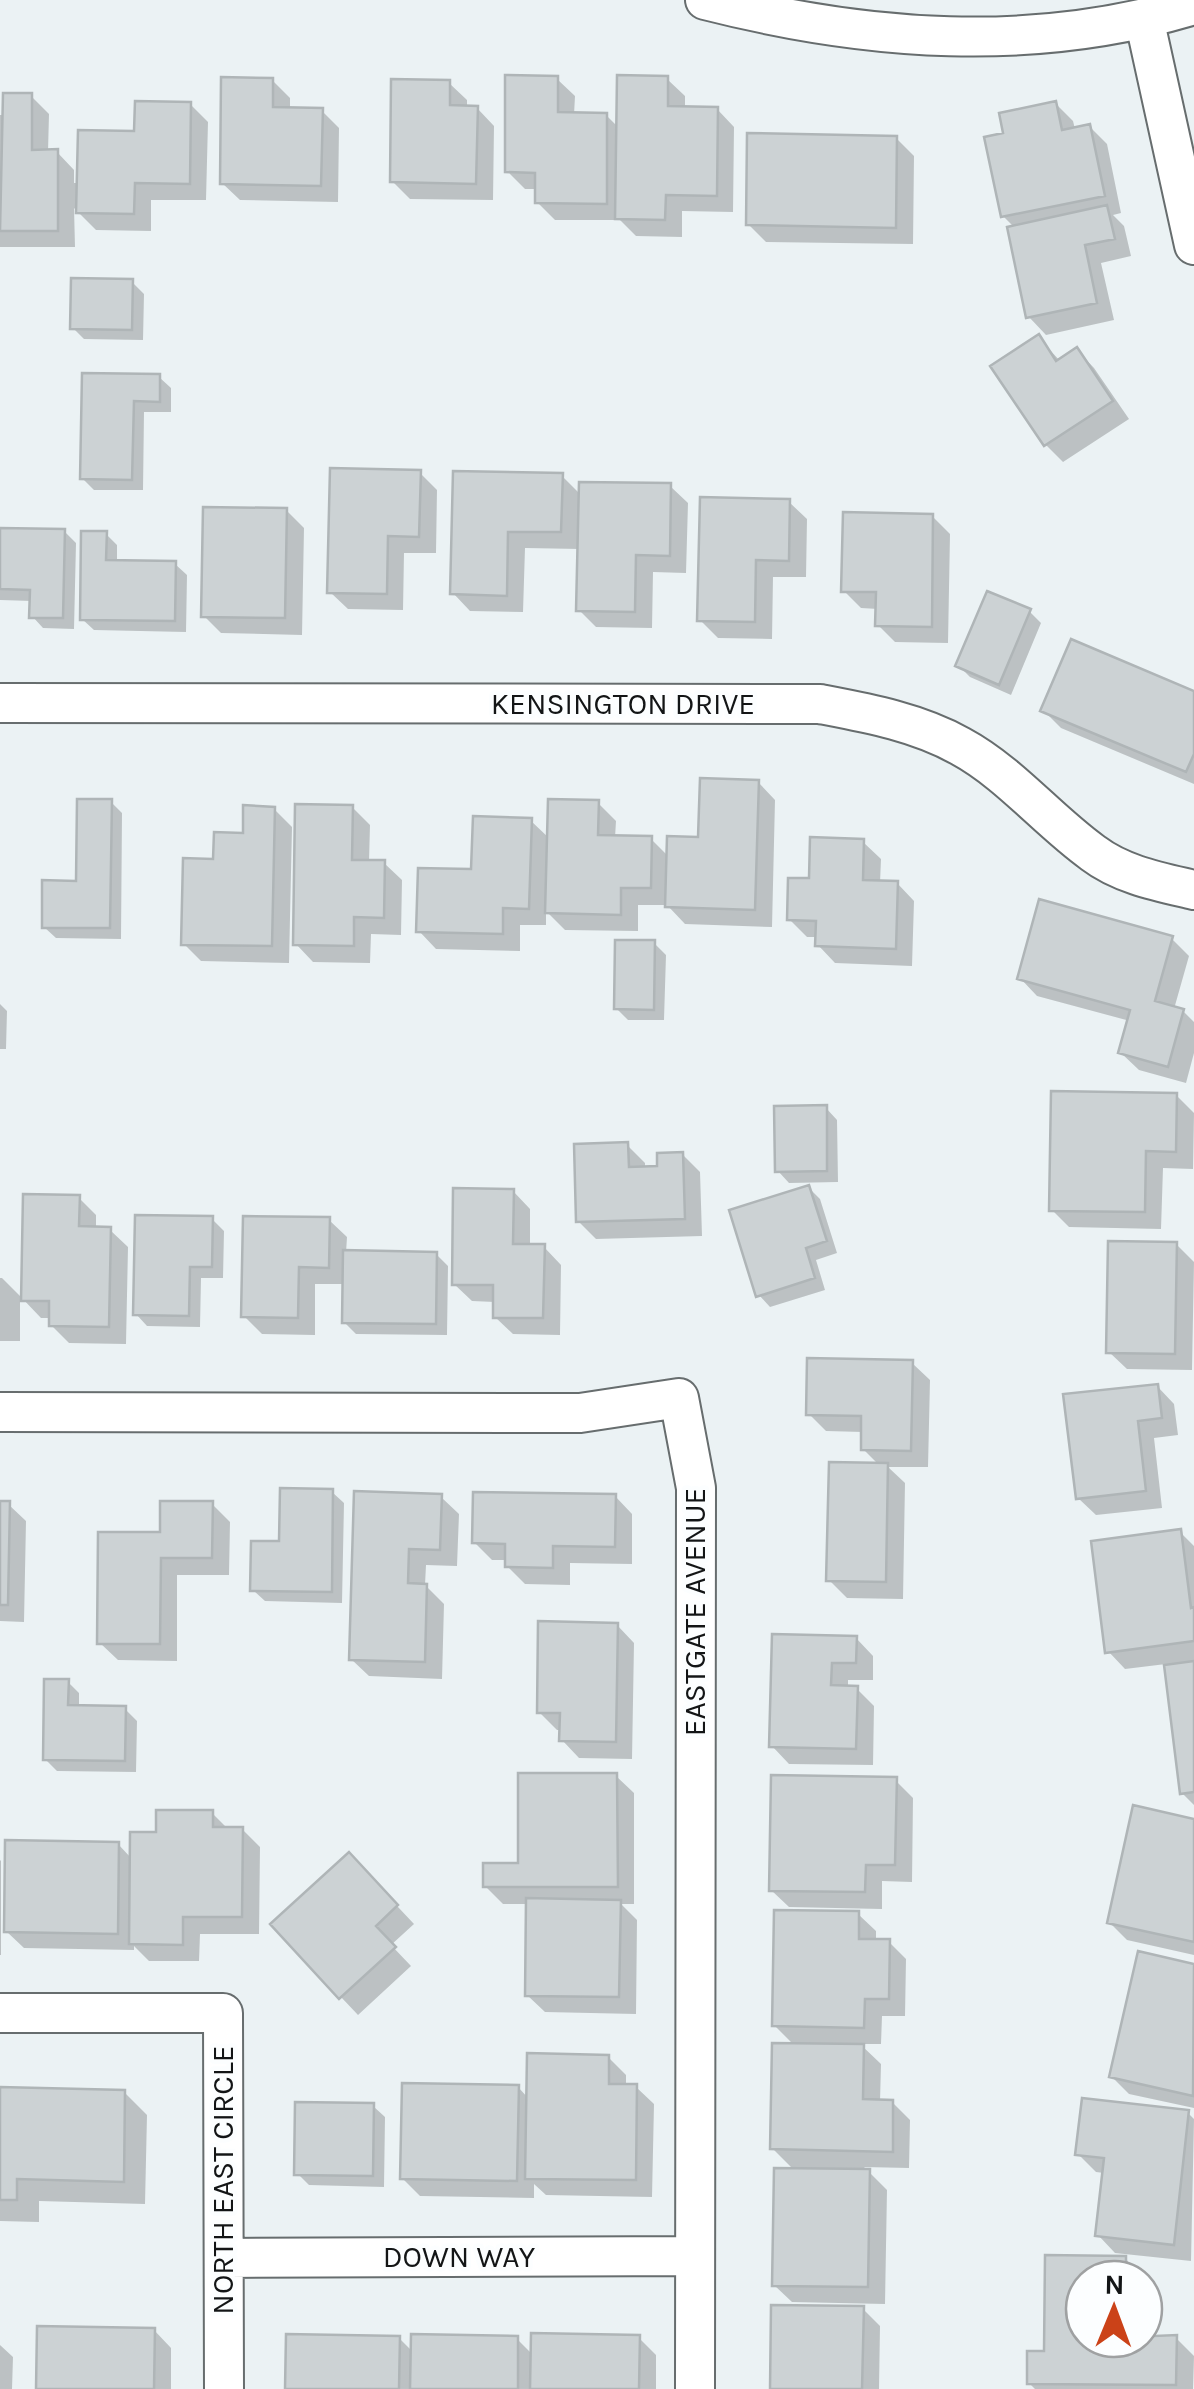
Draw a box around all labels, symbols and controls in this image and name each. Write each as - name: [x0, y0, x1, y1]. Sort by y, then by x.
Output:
- street label: KENSINGTON DRIVE: [491, 686, 755, 722]
- street label: EASTGATE AVENUE: [677, 1488, 713, 1736]
- street label: NORTH EAST CIRCLE: [205, 2045, 241, 2315]
- street label: DOWN WAY: [383, 2239, 536, 2275]
- north arrow: [1064, 2259, 1164, 2359]
- text: N: [1104, 2268, 1125, 2301]

